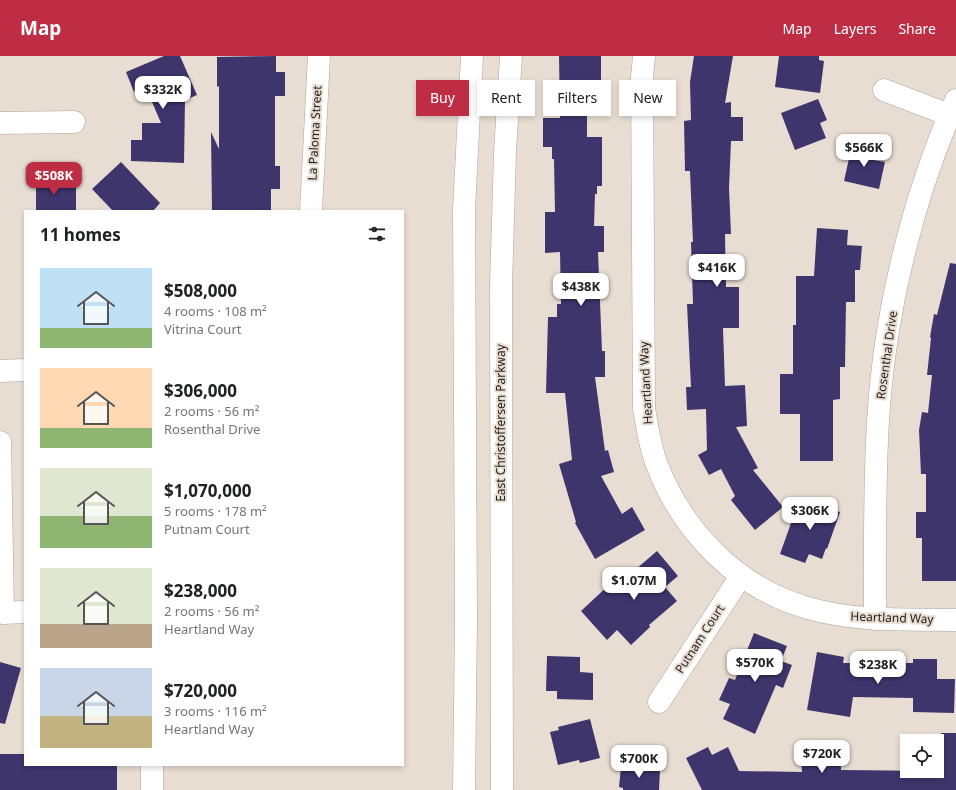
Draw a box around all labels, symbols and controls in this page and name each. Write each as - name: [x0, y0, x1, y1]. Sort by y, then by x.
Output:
- text: Map: [20, 15, 61, 41]
- text: Map: [783, 19, 812, 38]
- text: Layers: [834, 19, 876, 38]
- text: Share: [898, 19, 936, 38]
- pin: $332K: [135, 76, 191, 110]
- text: $332K: [144, 80, 182, 98]
- chip: Buy: [416, 80, 469, 116]
- chip: Rent: [477, 80, 535, 116]
- chip: Filters: [543, 80, 611, 116]
- chip: New: [619, 80, 676, 116]
- street label: La Paloma Street: [304, 84, 326, 181]
- pin: $566K: [836, 134, 892, 168]
- text: $566K: [845, 138, 883, 156]
- pin: $508K: [26, 162, 82, 196]
- text: $508K: [35, 166, 73, 184]
- text: 11 homes: [40, 223, 121, 246]
- icon: filters: [366, 223, 388, 245]
- pin: $416K: [689, 254, 745, 288]
- text: $416K: [698, 258, 736, 276]
- pin: $438K: [553, 273, 609, 307]
- text: $438K: [562, 277, 600, 295]
- text: $508,000: [164, 279, 237, 302]
- icon: home: [72, 284, 120, 332]
- text: 4 rooms · 108 m²: [164, 302, 267, 320]
- street label: Rosenthal Drive: [872, 309, 901, 400]
- text: Vitrina Court: [164, 320, 241, 338]
- street label: Heartland Way: [635, 340, 656, 425]
- street label: East Christoffersen Parkway: [492, 343, 509, 502]
- text: $306,000: [164, 379, 237, 402]
- icon: home: [72, 384, 120, 432]
- text: 2 rooms · 56 m²: [164, 402, 259, 420]
- text: Rosenthal Drive: [164, 420, 260, 438]
- text: $1,070,000: [164, 479, 251, 502]
- icon: home: [72, 484, 120, 532]
- pin: $306K: [782, 497, 838, 531]
- text: $306K: [791, 501, 829, 519]
- text: 5 rooms · 178 m²: [164, 502, 267, 520]
- text: Putnam Court: [164, 520, 250, 538]
- pin: $1.07M: [601, 567, 667, 601]
- text: $1.07M: [611, 571, 657, 589]
- text: $238,000: [164, 579, 237, 602]
- icon: home: [72, 584, 120, 632]
- street label: Putnam Court: [671, 600, 729, 677]
- text: 2 rooms · 56 m²: [164, 602, 259, 620]
- street label: Heartland Way: [850, 608, 935, 627]
- text: Heartland Way: [164, 620, 254, 638]
- pin: $570K: [727, 649, 783, 683]
- pin: $238K: [850, 651, 906, 685]
- text: $570K: [736, 653, 774, 671]
- text: $238K: [859, 655, 897, 673]
- text: $720,000: [164, 679, 237, 702]
- icon: home: [72, 684, 120, 732]
- text: 3 rooms · 116 m²: [164, 702, 267, 720]
- text: Heartland Way: [164, 720, 254, 738]
- map controls: [900, 734, 944, 778]
- button: locate: [900, 734, 944, 778]
- pin: $720K: [794, 740, 850, 774]
- text: $720K: [803, 744, 841, 762]
- pin: $700K: [611, 745, 667, 779]
- text: $700K: [620, 749, 658, 767]

